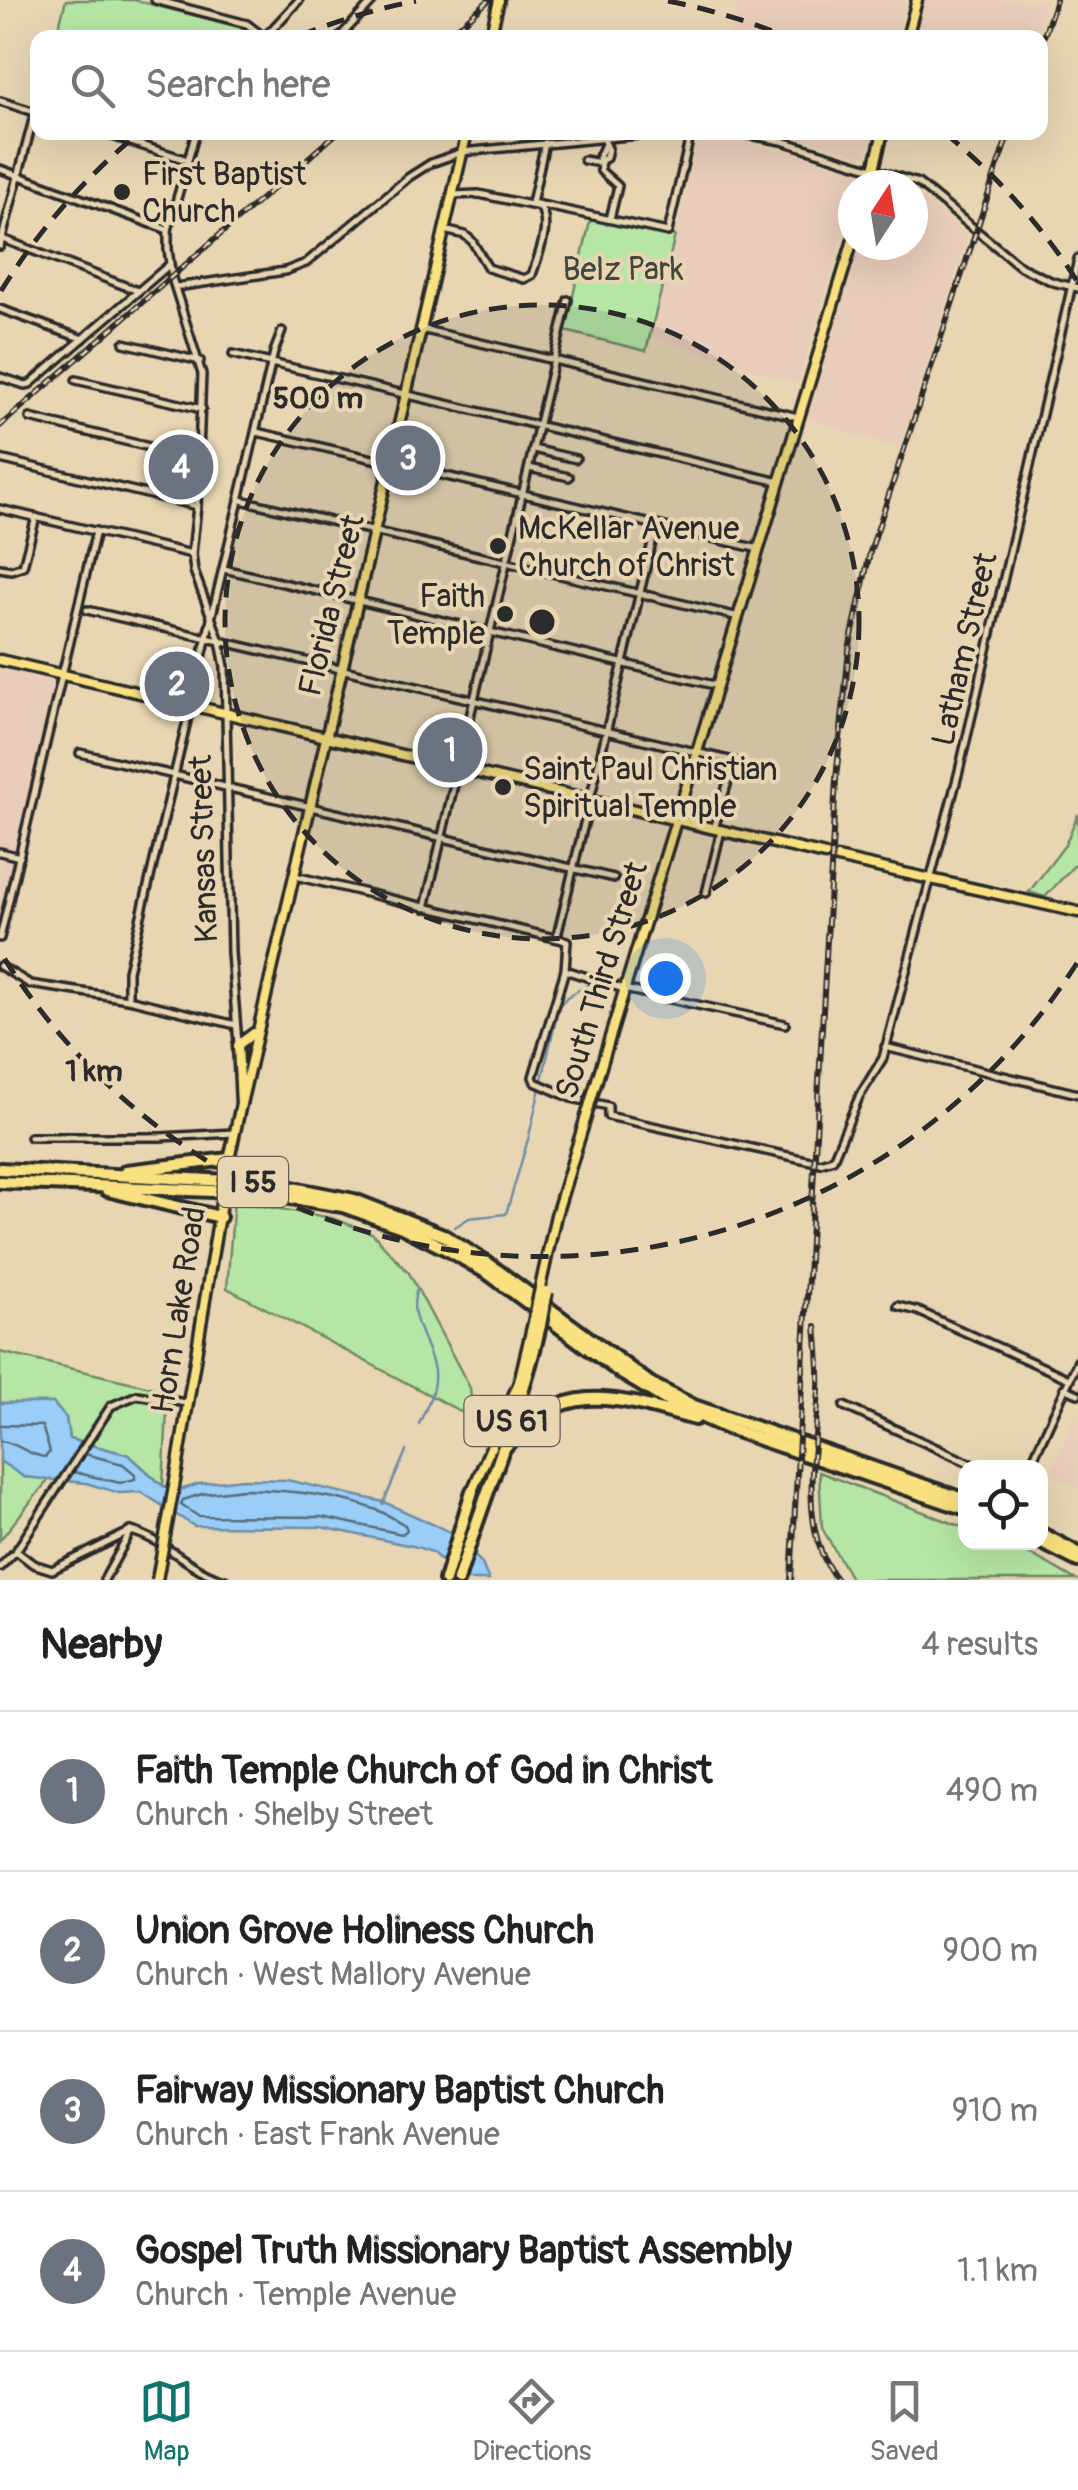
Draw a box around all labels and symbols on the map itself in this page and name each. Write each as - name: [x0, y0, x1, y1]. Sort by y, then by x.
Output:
- place label: First Baptist Church: [142, 155, 307, 232]
- north arrow: [838, 170, 928, 260]
- marker: First Baptist Church: [111, 181, 133, 203]
- park label: Belz Park: [562, 250, 684, 290]
- text: 500 m: [273, 380, 363, 417]
- pin: 3: [376, 420, 440, 496]
- pin: 4: [148, 430, 214, 504]
- place label: McKellar Avenue Church of Christ: [518, 509, 739, 586]
- street label: Florida Street: [290, 510, 374, 700]
- marker: McKellar Avenue Church of Christ: [487, 535, 509, 557]
- street label: Latham Street: [923, 549, 1007, 750]
- place label: Faith Temple: [387, 577, 485, 654]
- marker: Faith Temple: [494, 603, 516, 625]
- centre of rings: [524, 604, 560, 640]
- pin: 2: [144, 646, 210, 722]
- pin: 1: [418, 712, 482, 788]
- place label: Saint Paul Christian Spiritual Temple: [523, 750, 778, 827]
- street label: Kansas Street: [181, 754, 227, 944]
- marker: Saint Paul Christian Spiritual Temple: [492, 776, 514, 798]
- street label: South Third Street: [547, 857, 657, 1104]
- your location: [640, 953, 691, 1004]
- text: 1 km: [65, 1053, 123, 1090]
- road number: I 55: [218, 1157, 288, 1207]
- street label: Horn Lake Road: [143, 1204, 215, 1417]
- road number: US 61: [464, 1396, 560, 1446]

